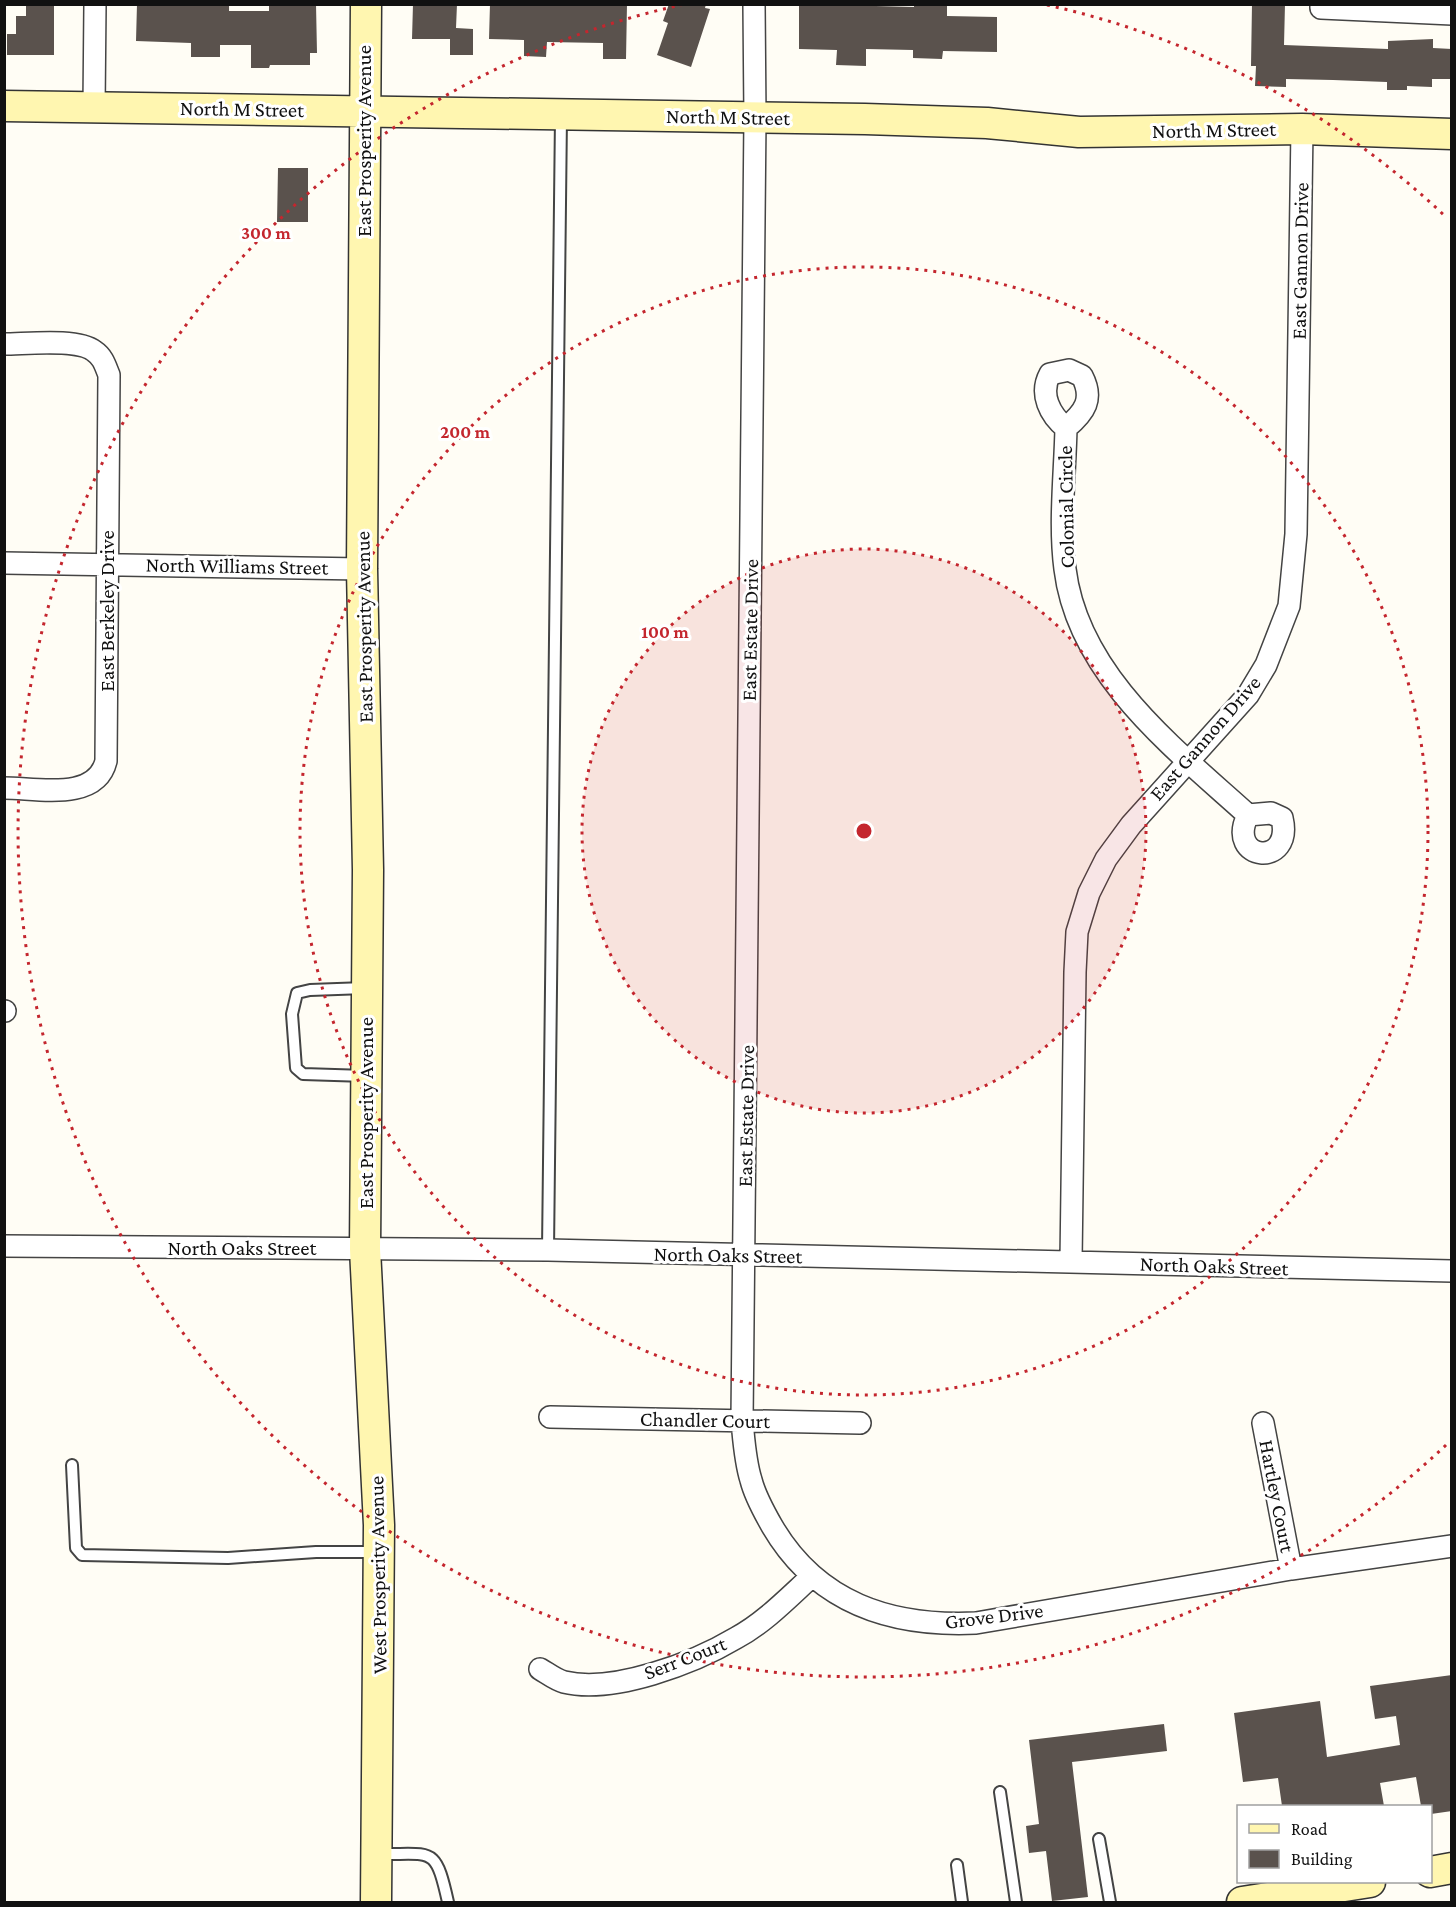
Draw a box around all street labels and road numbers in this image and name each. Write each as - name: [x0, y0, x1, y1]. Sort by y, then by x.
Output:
- street label: East Prosperity Avenue: [352, 45, 376, 237]
- street label: North M Street: [180, 96, 305, 122]
- street label: North M Street: [666, 104, 791, 130]
- street label: North M Street: [1152, 117, 1277, 143]
- street label: East Gannon Drive: [1287, 182, 1313, 340]
- street label: Colonial Circle: [1053, 445, 1079, 569]
- street label: East Berkeley Drive: [95, 530, 119, 692]
- street label: East Prosperity Avenue: [350, 531, 378, 723]
- street label: North Williams Street: [145, 552, 330, 580]
- street label: East Estate Drive: [737, 559, 763, 701]
- street label: East Gannon Drive: [1144, 671, 1266, 805]
- street label: East Prosperity Avenue: [354, 1017, 378, 1209]
- street label: East Estate Drive: [733, 1045, 759, 1187]
- street label: North Oaks Street: [168, 1236, 317, 1260]
- street label: North Oaks Street: [653, 1242, 804, 1268]
- street label: North Oaks Street: [1139, 1251, 1290, 1281]
- street label: Chandler Court: [640, 1407, 771, 1433]
- street label: Hartley Court: [1254, 1438, 1300, 1556]
- street label: West Prosperity Avenue: [364, 1476, 392, 1674]
- street label: Grove Drive: [943, 1598, 1045, 1634]
- street label: Serr Court: [640, 1631, 730, 1685]

